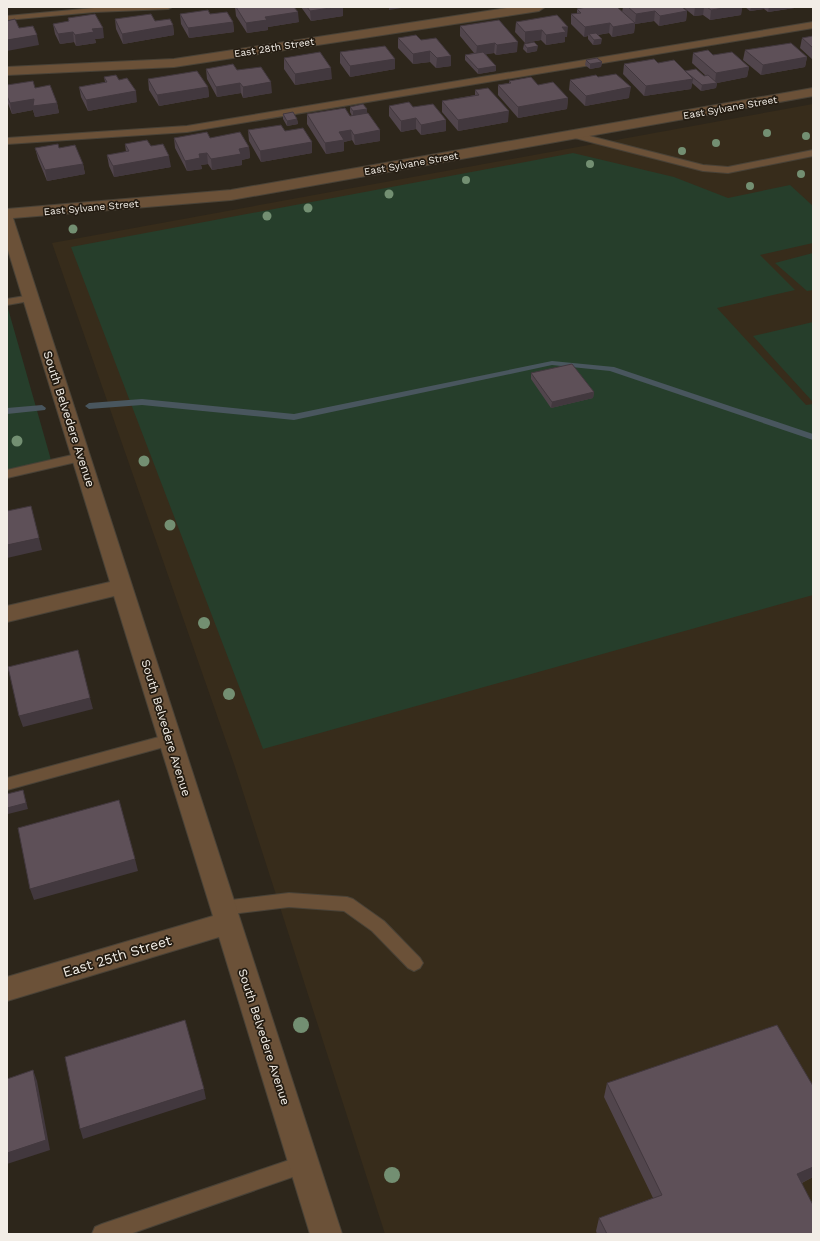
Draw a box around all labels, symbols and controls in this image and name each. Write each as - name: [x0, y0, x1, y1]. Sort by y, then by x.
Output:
- street label: East 28th Street: [233, 36, 316, 59]
- street label: East Sylvane Street: [682, 94, 779, 121]
- street label: East Sylvane Street: [363, 150, 460, 177]
- street label: East Sylvane Street: [43, 198, 140, 217]
- street label: South Belvedere Avenue: [40, 349, 98, 489]
- street label: South Belvedere Avenue: [138, 658, 194, 798]
- street label: East 25th Street: [61, 932, 173, 980]
- street label: South Belvedere Avenue: [235, 967, 293, 1107]

